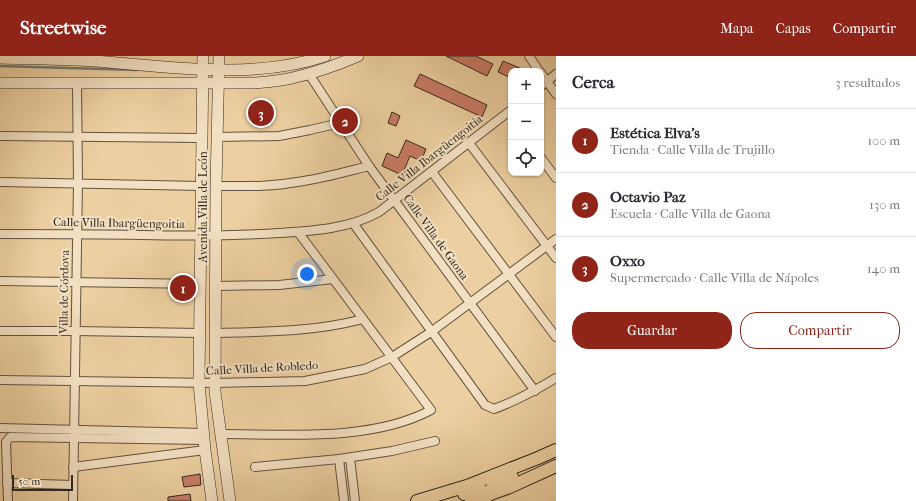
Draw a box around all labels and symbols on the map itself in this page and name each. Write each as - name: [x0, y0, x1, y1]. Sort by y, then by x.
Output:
- pin: 3: [248, 98, 274, 128]
- pin: 2: [332, 106, 358, 136]
- street label: Calle Villa Ibargüengoitia: [373, 112, 486, 204]
- street label: Avenida Villa de León: [196, 151, 210, 264]
- street label: Calle Villa de Gaona: [400, 191, 472, 283]
- street label: Calle Villa Ibargüengoitia: [53, 215, 185, 231]
- street label: Villa de Córdova: [56, 249, 72, 335]
- your location: [297, 264, 317, 284]
- pin: 1: [170, 273, 196, 303]
- street label: Calle Villa de Robledo: [206, 358, 318, 378]
- scale bar: [12, 473, 73, 492]

